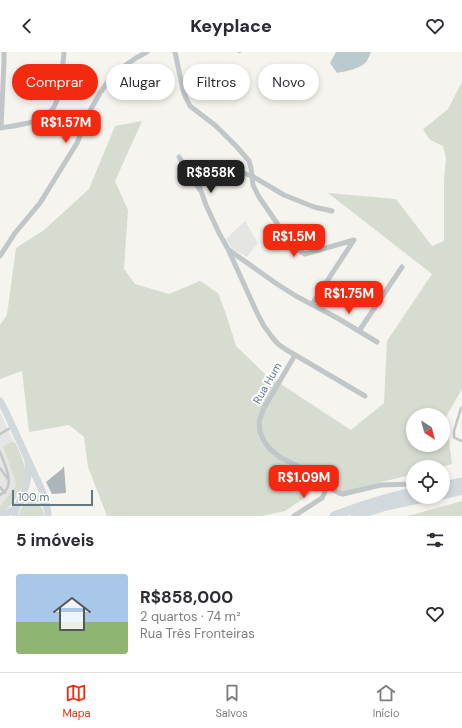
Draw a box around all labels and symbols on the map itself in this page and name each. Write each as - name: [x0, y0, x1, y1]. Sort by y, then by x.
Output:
- pin: R$1.57M: [29, 110, 103, 144]
- pin: R$858K: [178, 160, 244, 194]
- pin: R$1.5M: [261, 224, 327, 258]
- pin: R$1.75M: [312, 281, 386, 315]
- street label: Rua Hum: [250, 360, 284, 406]
- north arrow: [406, 408, 450, 452]
- pin: R$1.09M: [267, 465, 341, 499]
- scale bar: [12, 488, 93, 507]

